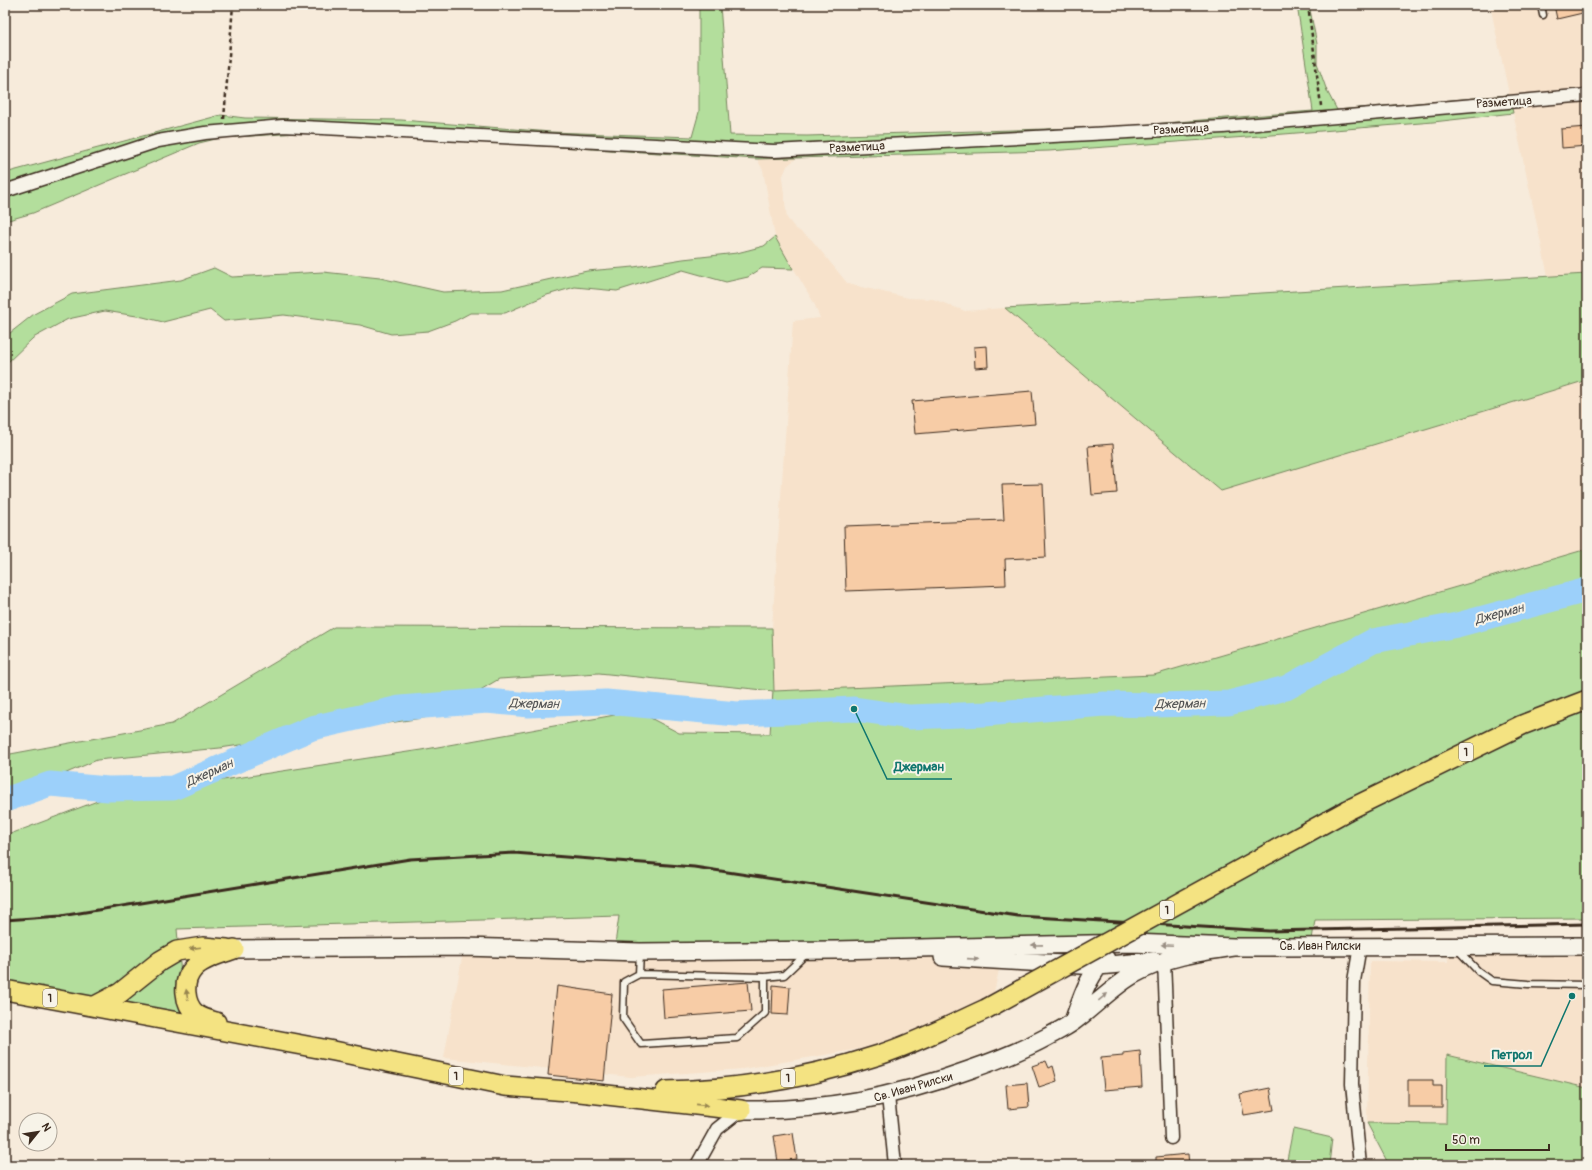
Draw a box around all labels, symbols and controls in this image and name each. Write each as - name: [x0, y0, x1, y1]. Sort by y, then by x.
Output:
- street label: Разметица: [1476, 93, 1533, 112]
- street label: Разметица: [1153, 121, 1210, 138]
- street label: Разметица: [829, 139, 886, 156]
- water label: Джерман: [1472, 599, 1527, 628]
- water label: Джерман: [508, 696, 561, 712]
- water label: Джерман: [1154, 696, 1207, 712]
- road number: 1: [1459, 743, 1473, 761]
- callout: Джерман: [887, 754, 952, 779]
- water label: Джерман: [183, 755, 237, 791]
- text: Джерман: [893, 759, 944, 775]
- road number: 1: [1160, 901, 1174, 919]
- street label: Св. Иван Рилски: [1279, 939, 1361, 954]
- one-way arrow: [1161, 941, 1173, 948]
- one-way arrow: [1030, 942, 1043, 948]
- one-way arrow: [189, 945, 201, 951]
- one-way arrow: [967, 956, 979, 963]
- road number: 1: [43, 989, 57, 1007]
- one-way arrow: [184, 989, 190, 1001]
- one-way arrow: [1097, 992, 1108, 1001]
- callout: Петрол: [1484, 1041, 1541, 1066]
- text: Петрол: [1492, 1047, 1532, 1063]
- road number: 1: [449, 1067, 463, 1085]
- road number: 1: [781, 1069, 795, 1087]
- street label: Св. Иван Рилски: [872, 1069, 955, 1106]
- one-way arrow: [696, 1102, 708, 1109]
- north arrow: [18, 1112, 58, 1152]
- text: N: [39, 1121, 54, 1134]
- scale bar: [1446, 1126, 1549, 1152]
- text: 50 m: [1452, 1133, 1480, 1148]

